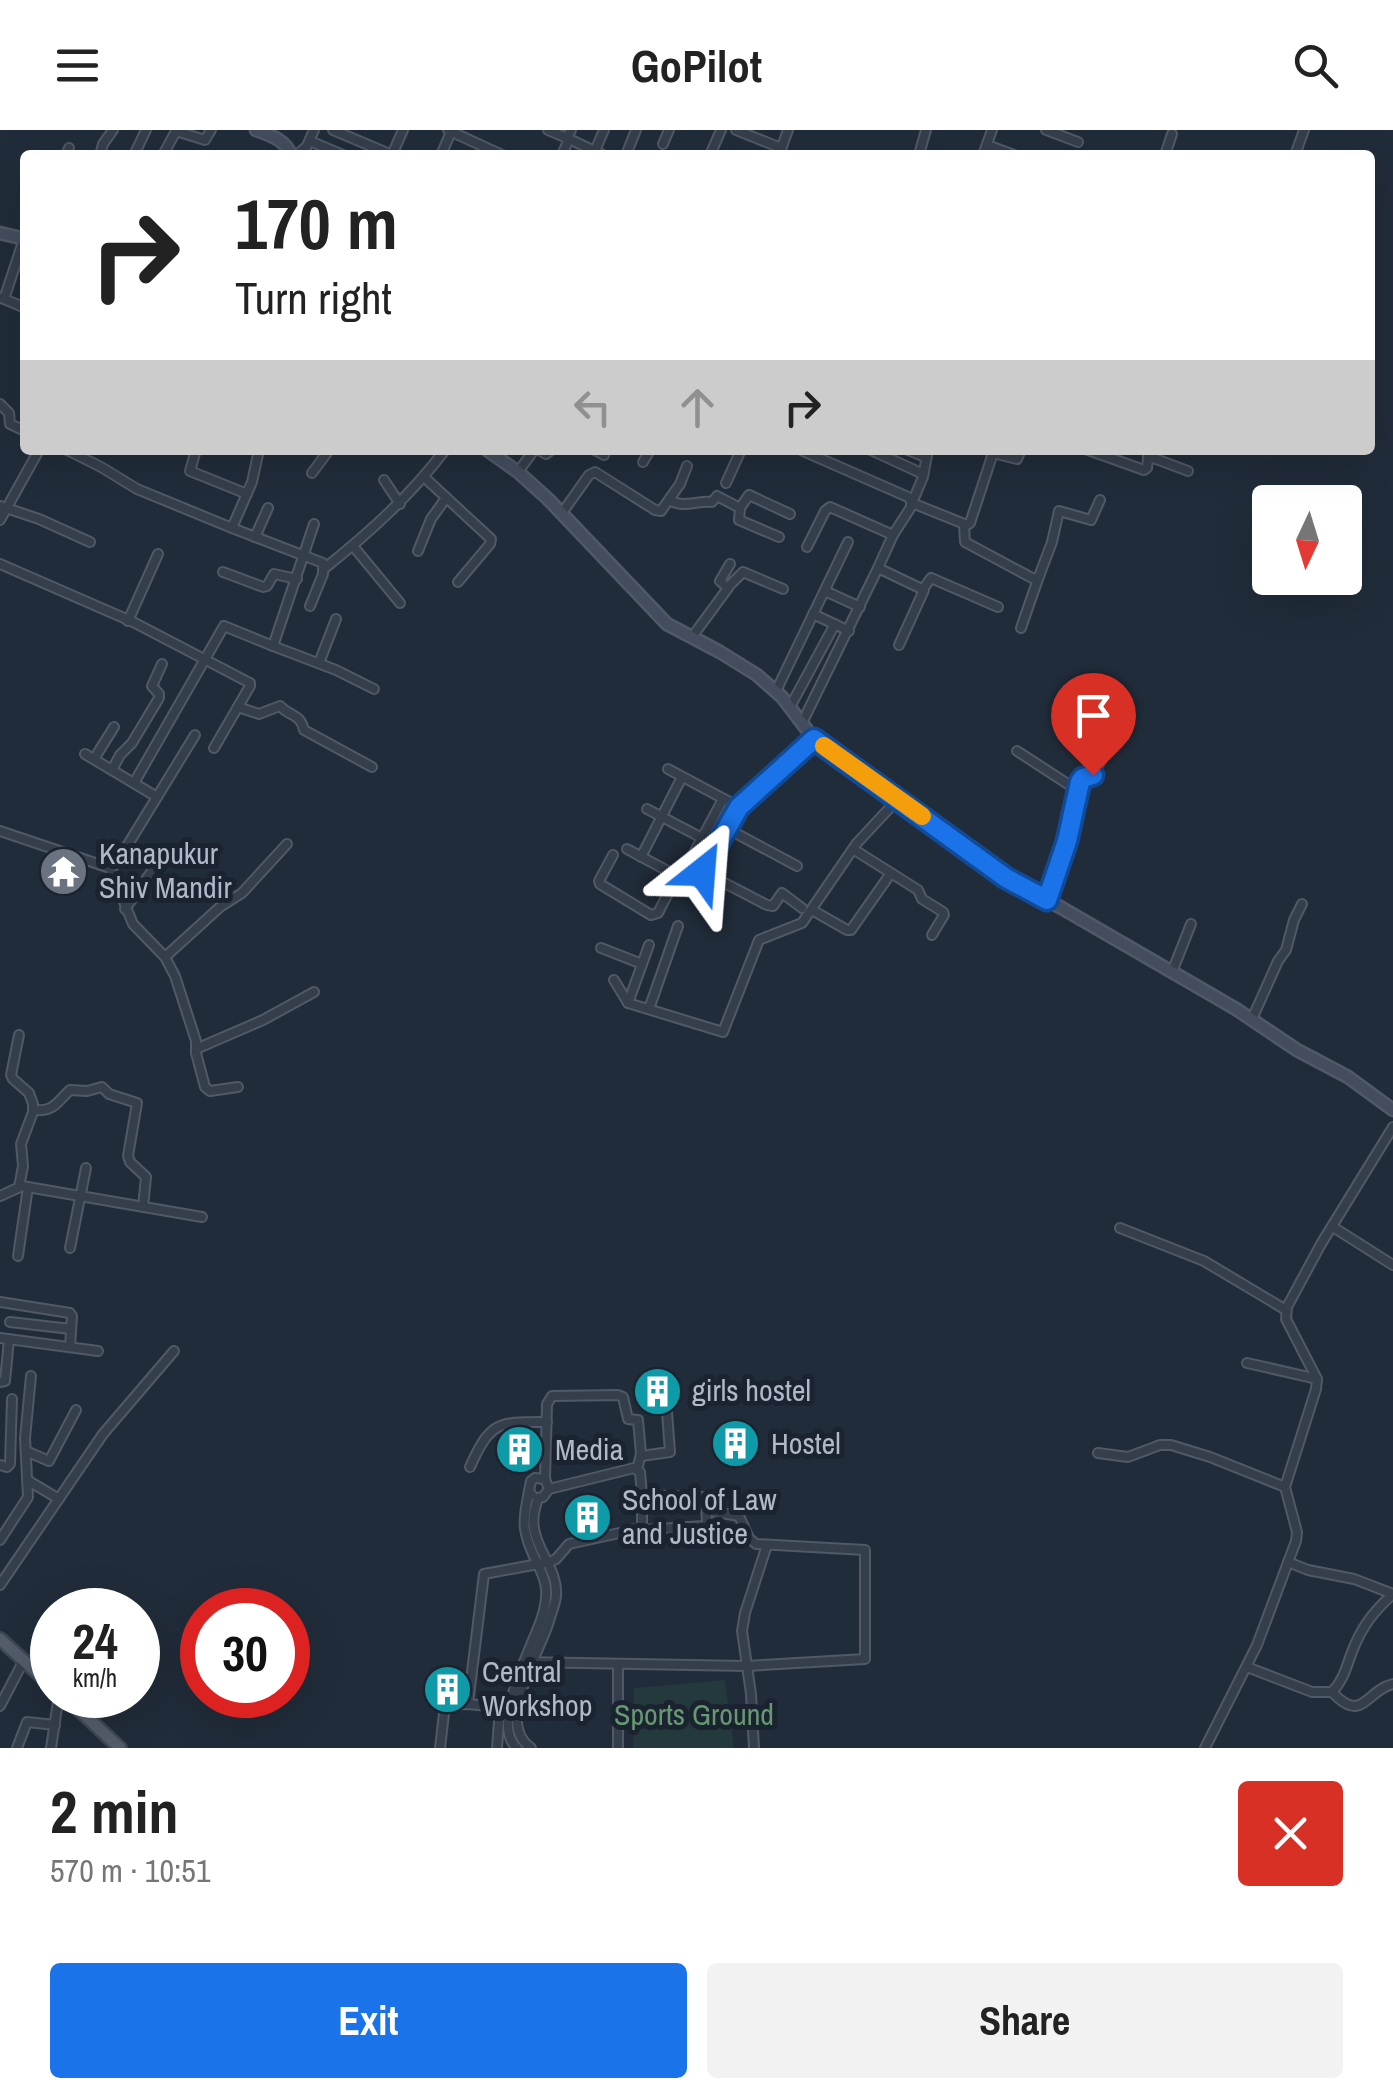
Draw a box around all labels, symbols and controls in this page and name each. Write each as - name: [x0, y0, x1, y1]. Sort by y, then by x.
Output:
- text: GoPilot: [631, 35, 762, 96]
- icon: menu: [50, 38, 105, 93]
- icon: search: [1288, 38, 1343, 93]
- text: 170 m: [235, 177, 398, 271]
- icon: right: [70, 190, 200, 320]
- text: Turn right: [235, 267, 392, 328]
- icon: left: [565, 380, 620, 435]
- icon: ahead: [670, 380, 725, 435]
- icon: right: [775, 380, 830, 435]
- north arrow: [1252, 485, 1362, 595]
- map controls: [1252, 485, 1362, 595]
- pin: [1051, 673, 1136, 776]
- icon: arrive: [1066, 688, 1121, 743]
- position arrow: [650, 820, 754, 924]
- place label: Kanapukur Shiv Mandir: [99, 833, 232, 907]
- temple icon: Kanapukur Shiv Mandir: [38, 845, 90, 897]
- building icon: girls hostel: [631, 1365, 683, 1417]
- place label: girls hostel: [692, 1370, 811, 1410]
- building icon: Hostel: [710, 1418, 762, 1470]
- place label: Hostel: [771, 1423, 841, 1463]
- building icon: Media: [494, 1424, 546, 1476]
- place label: Media: [555, 1429, 624, 1469]
- place label: School of Law and Justice: [622, 1479, 777, 1553]
- building icon: School of Law and Justice: [561, 1491, 613, 1543]
- speed limit sign: 30: [180, 1588, 310, 1718]
- text: 24: [72, 1607, 118, 1675]
- place label: Central Workshop: [482, 1651, 592, 1725]
- text: km/h: [73, 1661, 117, 1695]
- building icon: Central Workshop: [421, 1663, 473, 1715]
- park label: Sports Ground: [614, 1694, 774, 1734]
- text: 2 min: [50, 1771, 179, 1852]
- button: close: [1238, 1781, 1343, 1886]
- text: 570 m · 10:51: [50, 1849, 210, 1892]
- button: Exit: [50, 1963, 687, 2078]
- button: Share: [707, 1963, 1343, 2078]

